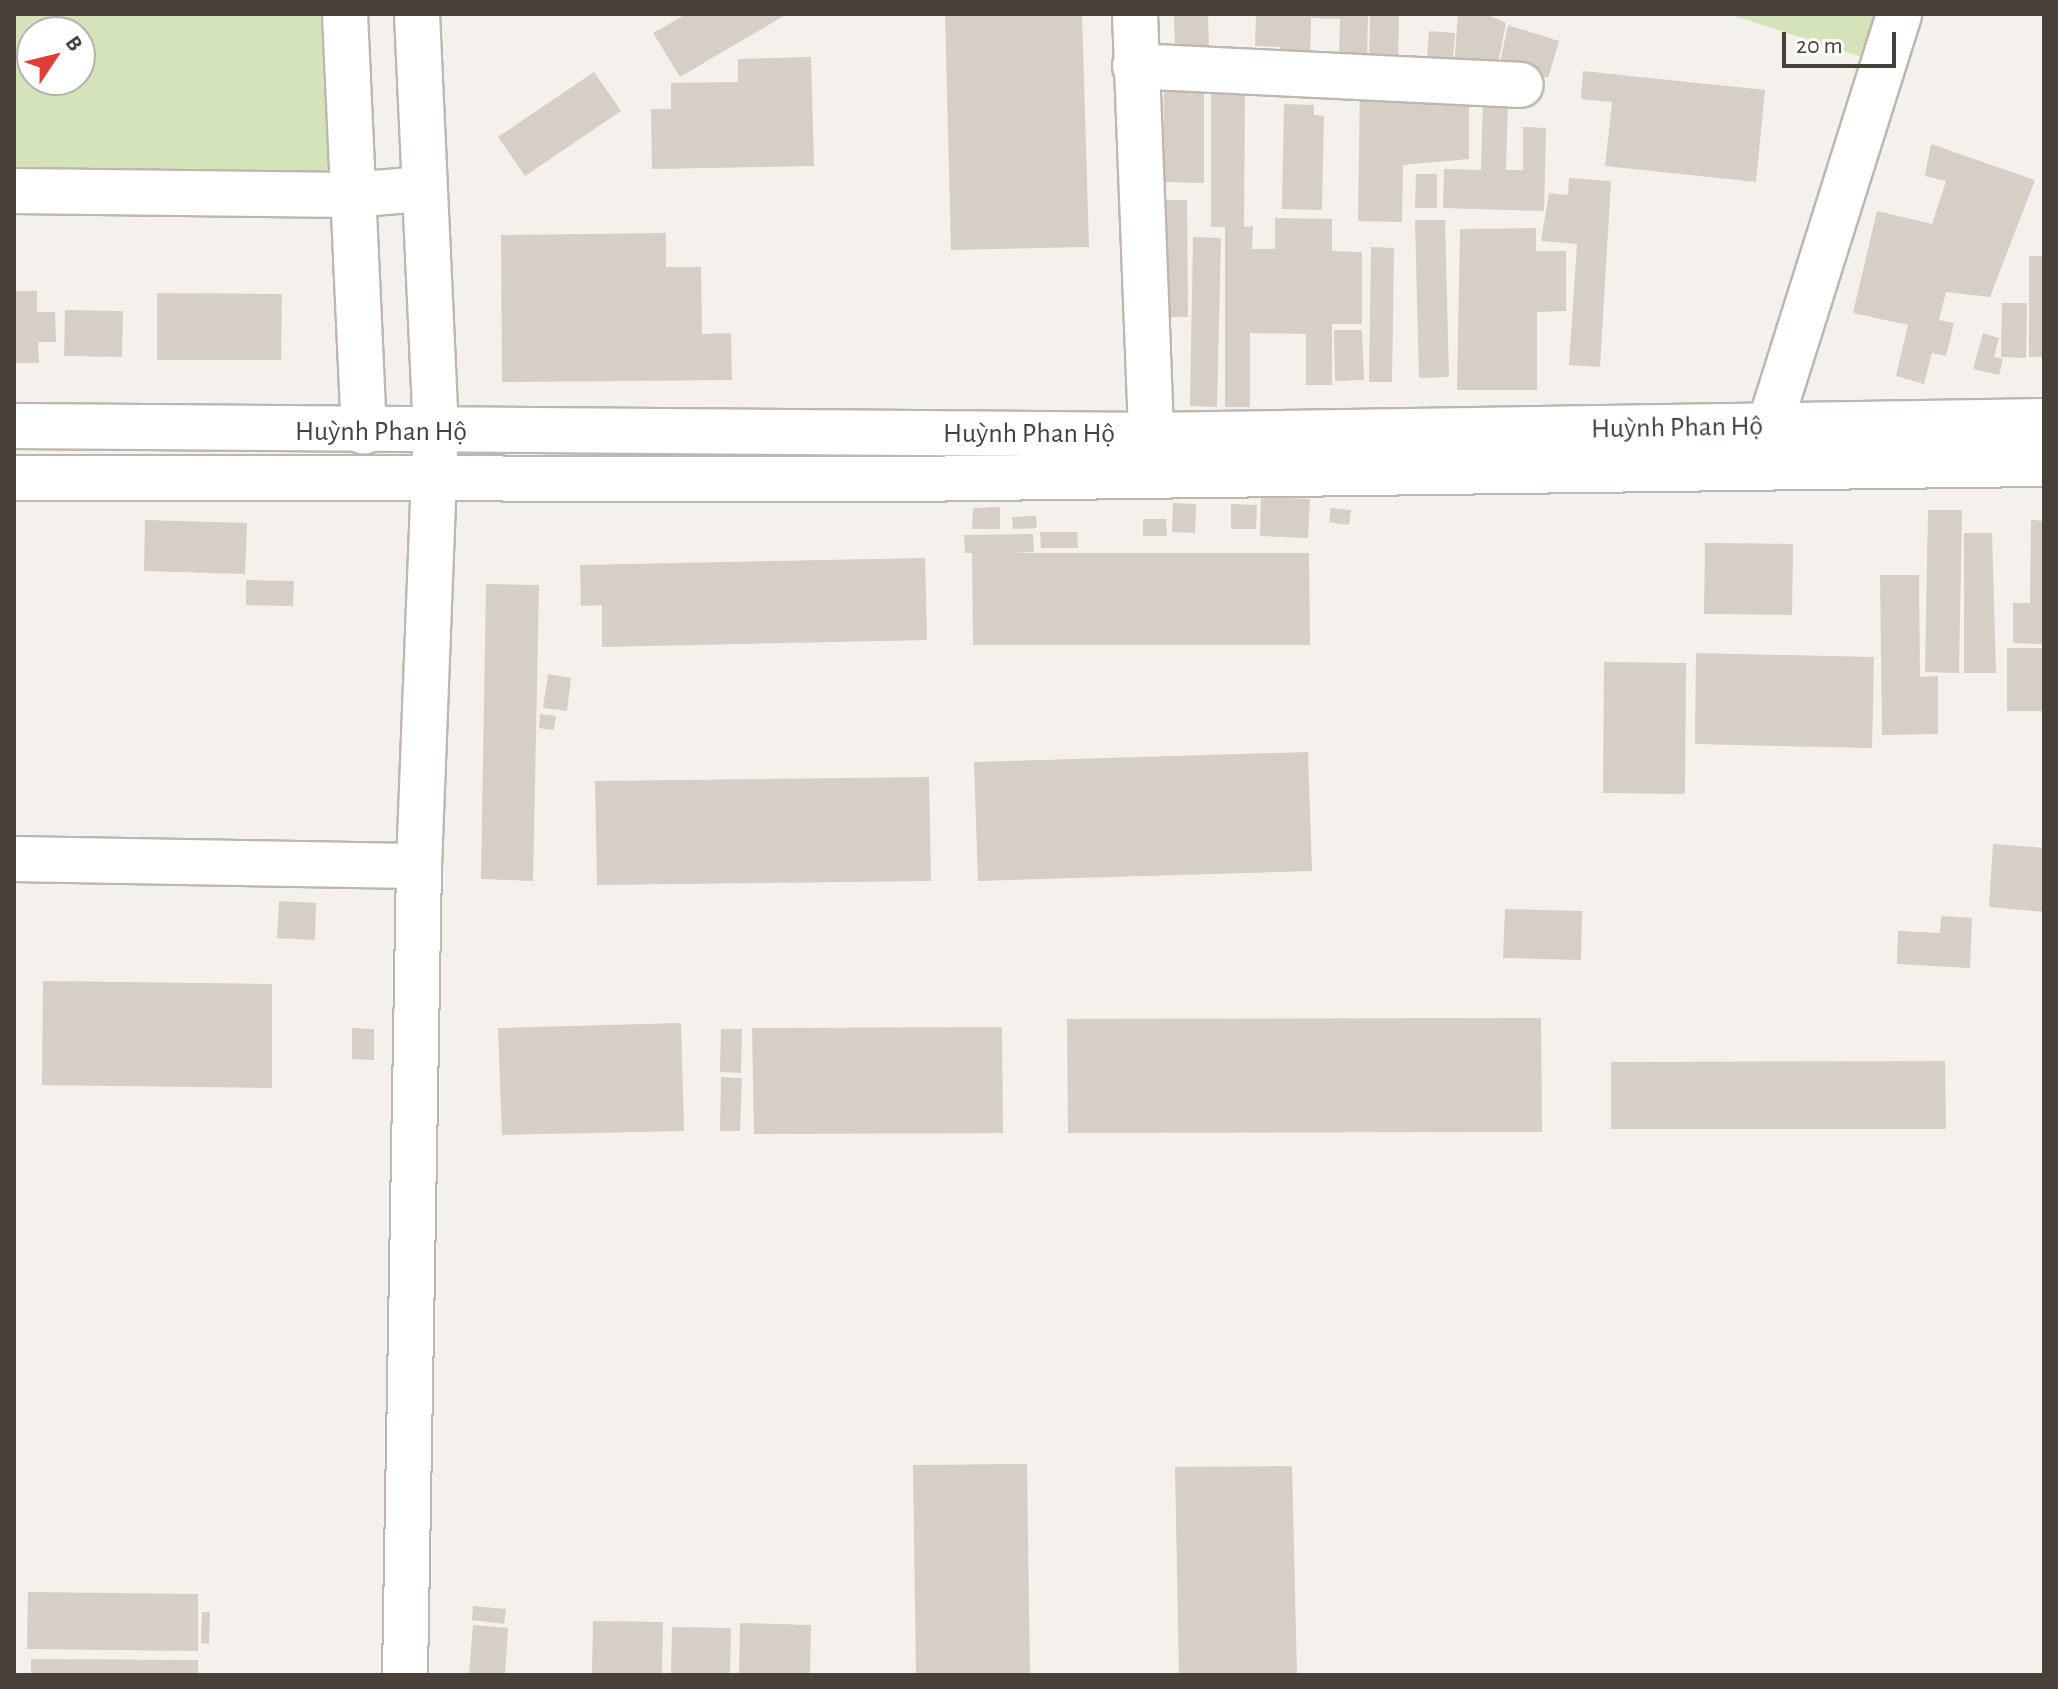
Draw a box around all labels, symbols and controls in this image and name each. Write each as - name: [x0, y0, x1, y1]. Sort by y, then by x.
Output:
- north arrow: [16, 16, 96, 96]
- scale bar: [1786, 16, 1900, 66]
- text: B: [61, 32, 87, 55]
- text: 20 m: [1796, 34, 1843, 58]
- street label: Huỳnh Phan Hộ: [1591, 410, 1763, 446]
- street label: Huỳnh Phan Hộ: [295, 415, 467, 449]
- street label: Huỳnh Phan Hộ: [943, 417, 1115, 451]

